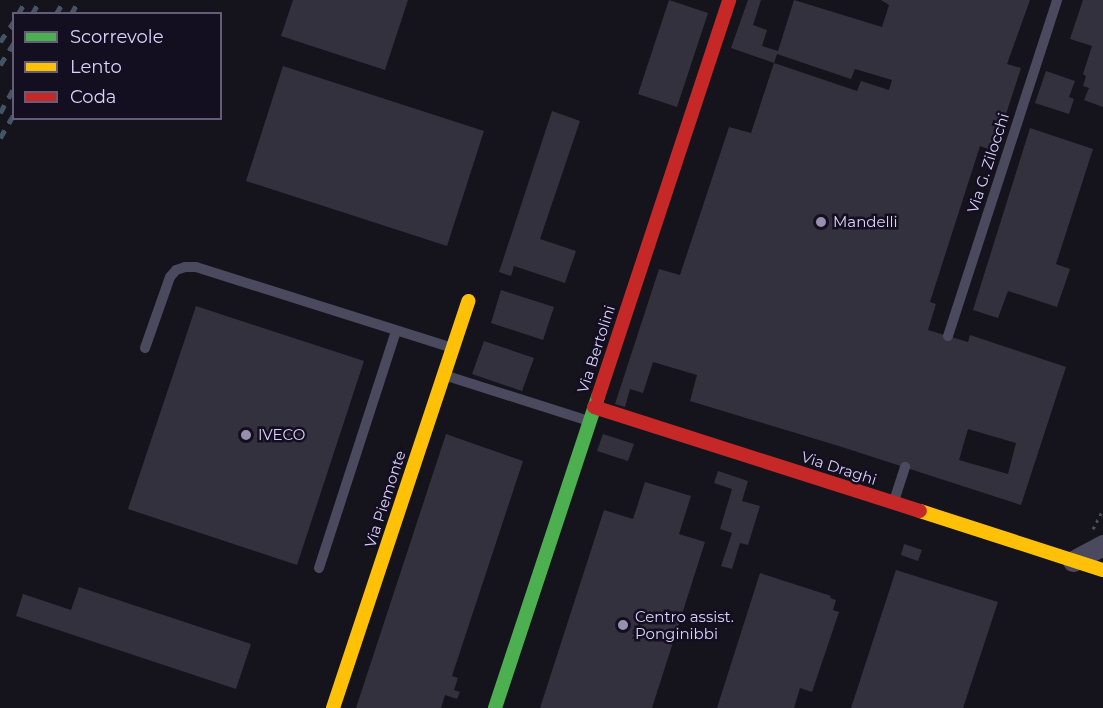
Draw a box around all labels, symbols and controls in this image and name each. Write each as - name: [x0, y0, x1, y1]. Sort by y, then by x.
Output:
- legend: [12, 12, 222, 120]
- text: Scorrevole: [70, 26, 164, 48]
- text: Lento: [70, 56, 122, 78]
- text: Coda: [70, 86, 116, 108]
- street label: Via G. Zilocchi: [963, 111, 1013, 215]
- place label: Mandelli: [833, 213, 898, 231]
- marker: Mandelli: [814, 215, 828, 229]
- street label: Via Bertolini: [573, 303, 619, 395]
- place label: IVECO: [258, 426, 305, 444]
- marker: IVECO: [239, 428, 253, 442]
- street label: Via Draghi: [799, 447, 879, 489]
- street label: Via Piemonte: [361, 448, 409, 550]
- place label: Centro assist. Ponginibbi: [635, 607, 734, 642]
- marker: Centro assist. Ponginibbi: [616, 618, 630, 632]

